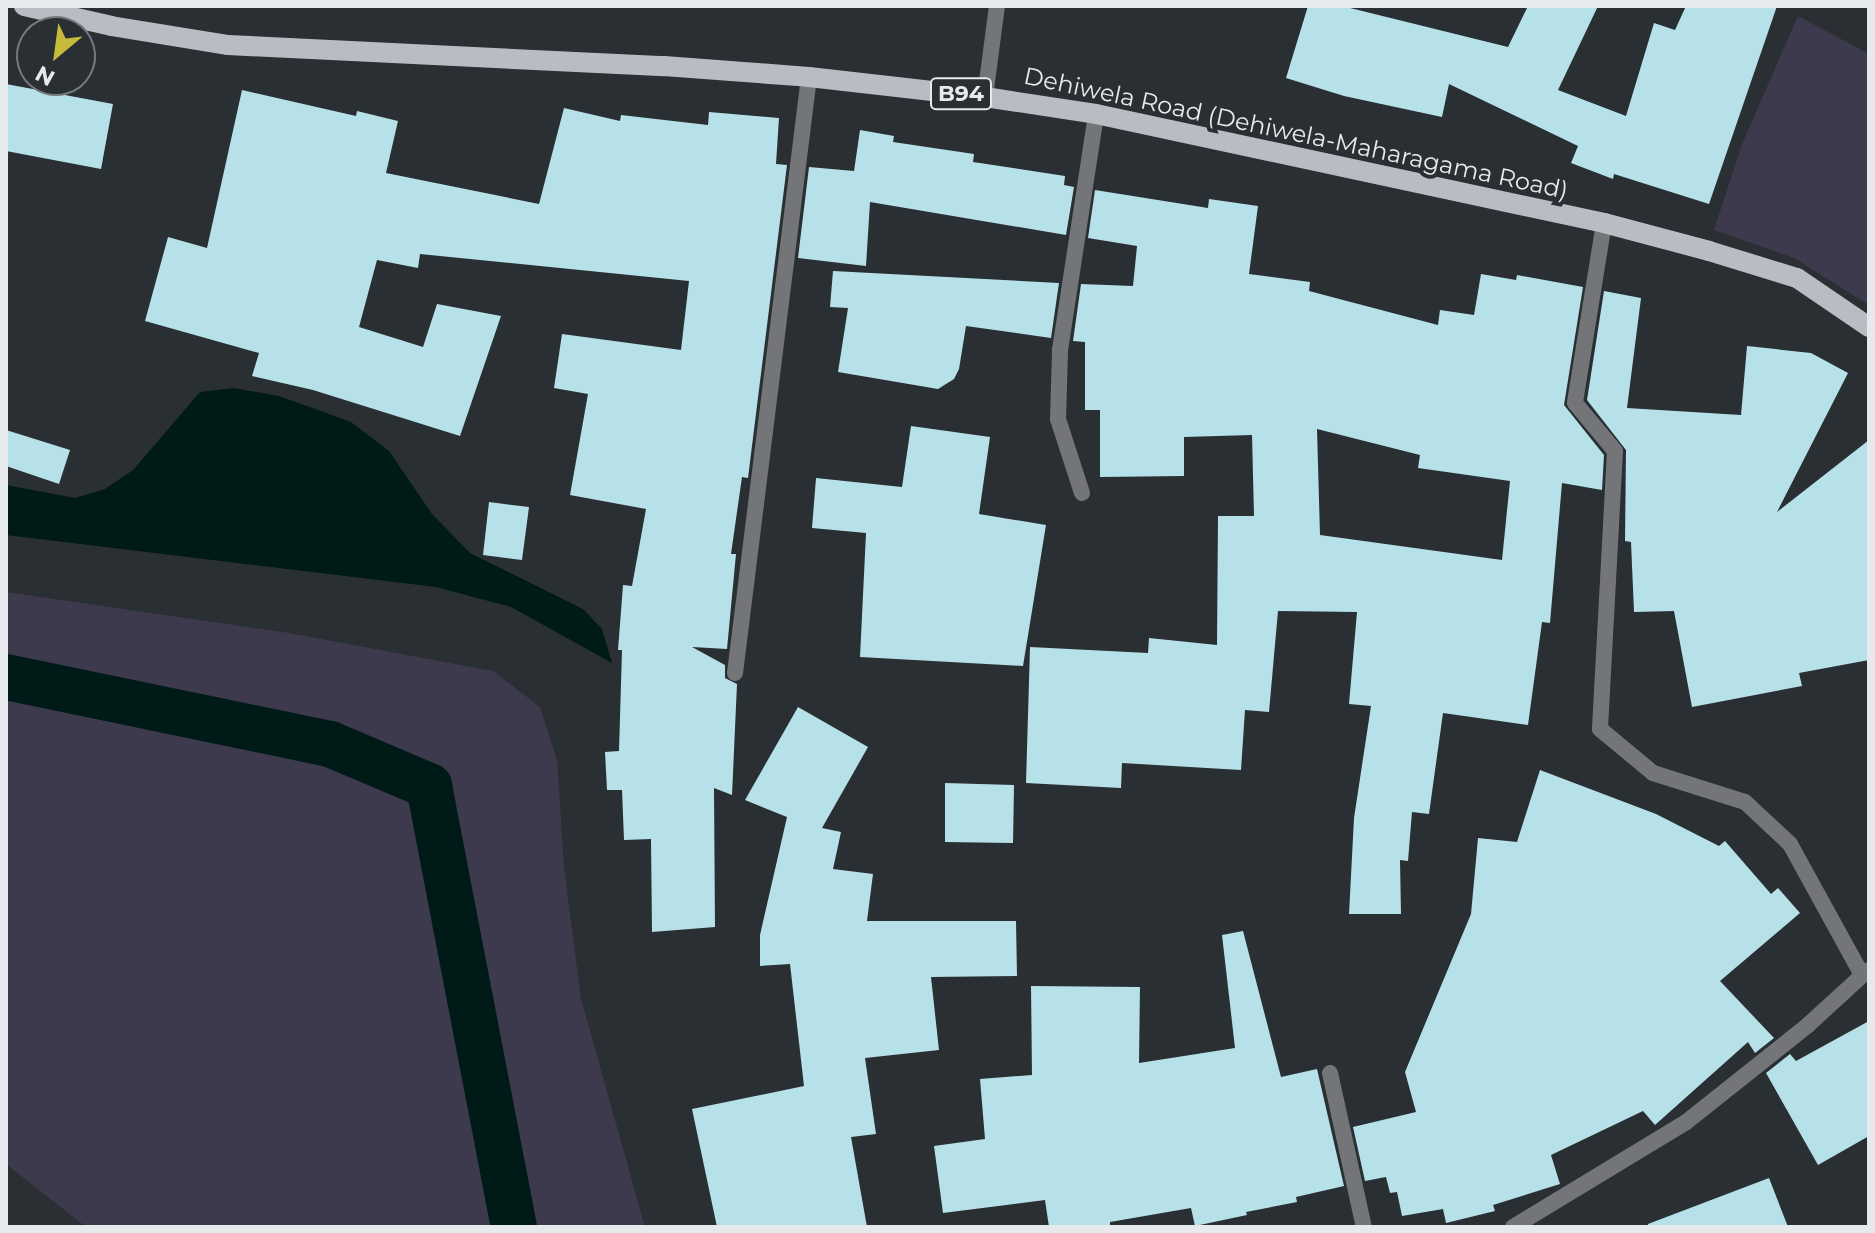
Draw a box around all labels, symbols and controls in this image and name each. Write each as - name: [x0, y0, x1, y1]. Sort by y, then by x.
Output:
- north arrow: [16, 16, 96, 96]
- text: N: [31, 60, 59, 92]
- street label: Dehiwela Road (Dehiwela-Maharagama Road): [1021, 61, 1571, 205]
- road number: B94: [929, 76, 993, 112]

